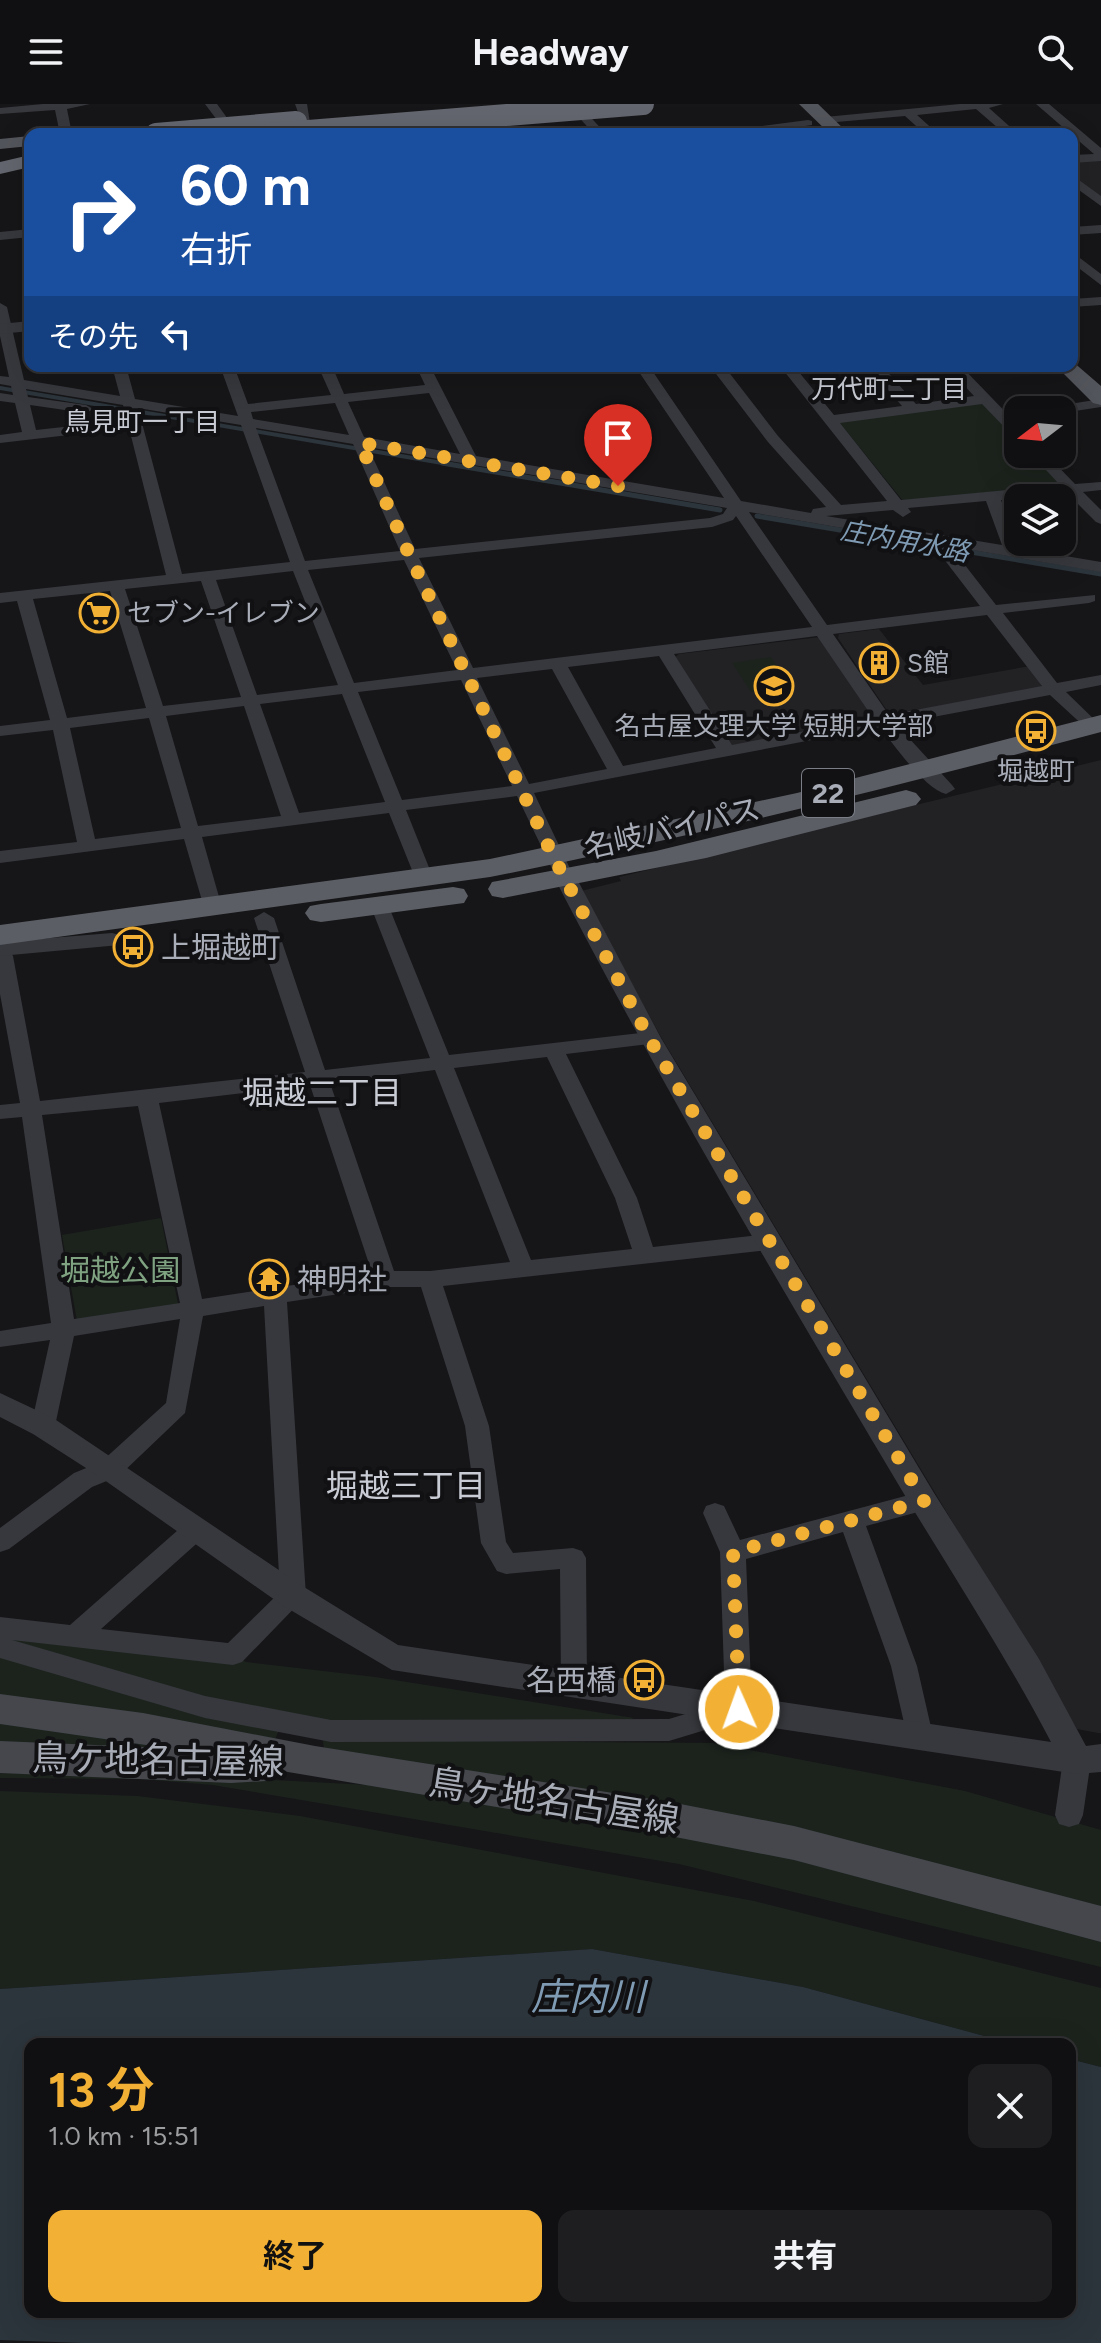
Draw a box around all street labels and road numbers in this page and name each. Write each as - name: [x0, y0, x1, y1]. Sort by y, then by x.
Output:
- road number: 22: [802, 769, 854, 817]
- street label: 名岐バイパス: [580, 790, 764, 866]
- street label: 鳥ケ地名古屋線: [32, 1736, 284, 1784]
- street label: 鳥ヶ地名古屋線: [426, 1760, 682, 1842]

